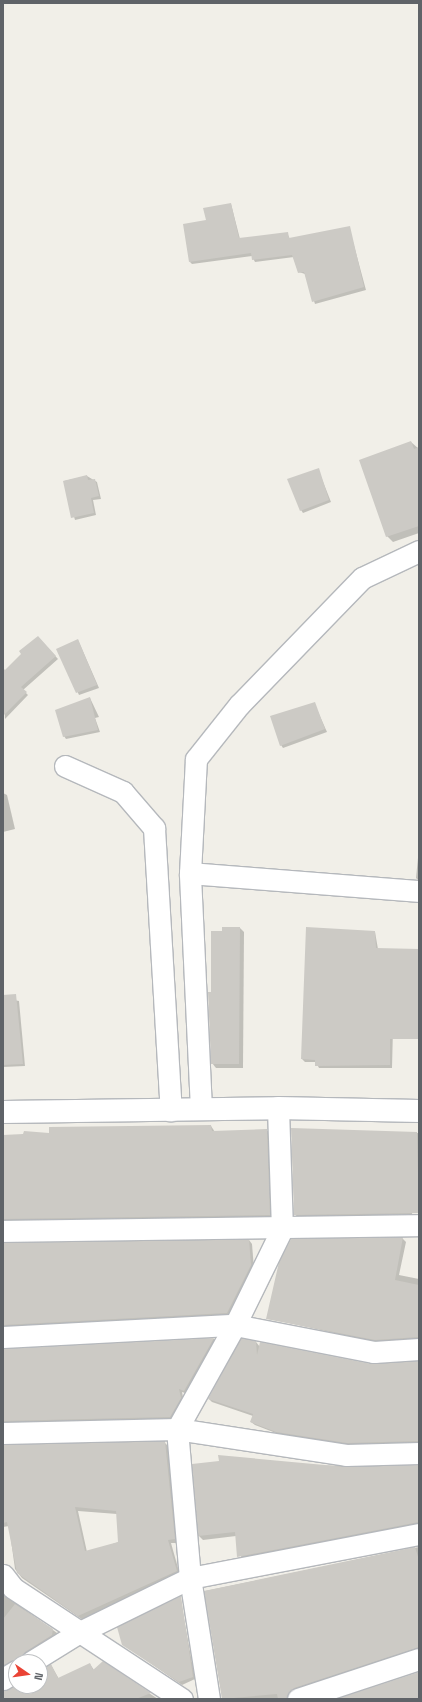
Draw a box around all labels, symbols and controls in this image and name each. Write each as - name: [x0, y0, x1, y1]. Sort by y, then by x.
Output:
- north arrow: [8, 1654, 48, 1694]
- text: N: [31, 1671, 46, 1682]

